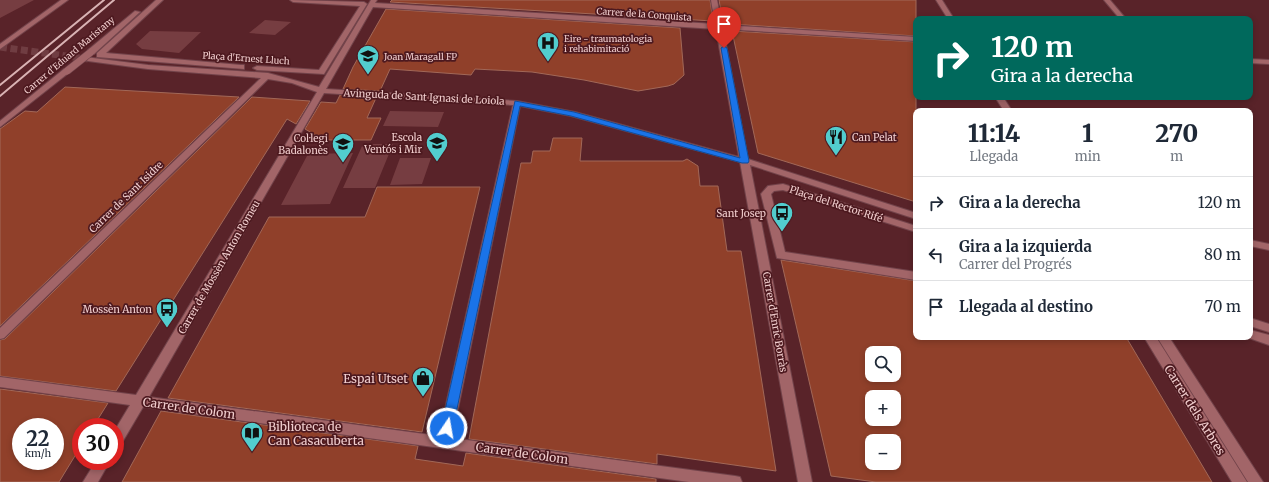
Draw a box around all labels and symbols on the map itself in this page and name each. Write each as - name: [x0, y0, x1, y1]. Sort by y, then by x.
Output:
- street label: Carrer de la Conquista: [596, 5, 692, 23]
- pin: [707, 7.0, 741, 48]
- street label: Carrer d'Eduard Maristany: [21, 13, 117, 96]
- hospital icon: Eire - traumatologia i rehabimitació: [535, 30, 561, 63]
- place label: Eire - traumatologia i rehabimitació: [564, 33, 652, 54]
- school or university icon: Joan Maragall FP: [355, 43, 381, 76]
- street label: Plaça d'Ernest Lluch: [202, 49, 290, 67]
- place label: Joan Maragall FP: [383, 51, 457, 62]
- street label: Avinguda de Sant Ignasi de Loiola: [342, 86, 506, 108]
- restaurant icon: Can Pelat: [823, 124, 849, 157]
- school or university icon: Escola Ventós i Mir: [424, 130, 450, 163]
- school or university icon: Col·legi Badalonès: [330, 131, 356, 164]
- place label: Escola Ventós i Mir: [363, 131, 423, 156]
- place label: Can Pelat: [852, 131, 897, 144]
- place label: Col·legi Badalonès: [278, 132, 328, 157]
- street label: Carrer de Sant Isidre: [86, 158, 166, 236]
- street label: Plaça del Rector Rifé: [788, 183, 884, 225]
- street label: Carrer de Mossèn Anton Romeu: [175, 198, 263, 336]
- bus stop icon: Sant Josep: [769, 200, 795, 233]
- place label: Sant Josep: [716, 207, 766, 220]
- street label: Carrer d'Enric Borràs: [760, 271, 790, 373]
- bus stop icon: Mossèn Anton: [154, 296, 180, 329]
- place label: Mossèn Anton: [83, 303, 152, 316]
- street label: Carrer dels Arbres: [1161, 362, 1229, 458]
- shop icon: Espai Utset: [410, 365, 436, 398]
- place label: Espai Utset: [343, 371, 408, 386]
- street label: Carrer de Colom: [142, 394, 236, 422]
- position arrow: [426, 407, 468, 449]
- speed limit sign: 30: [72, 418, 124, 470]
- place label: Biblioteca de Can Casacuberta: [268, 419, 364, 448]
- library icon: Biblioteca de Can Casacuberta: [239, 420, 265, 453]
- street label: Carrer de Colom: [475, 439, 569, 467]

